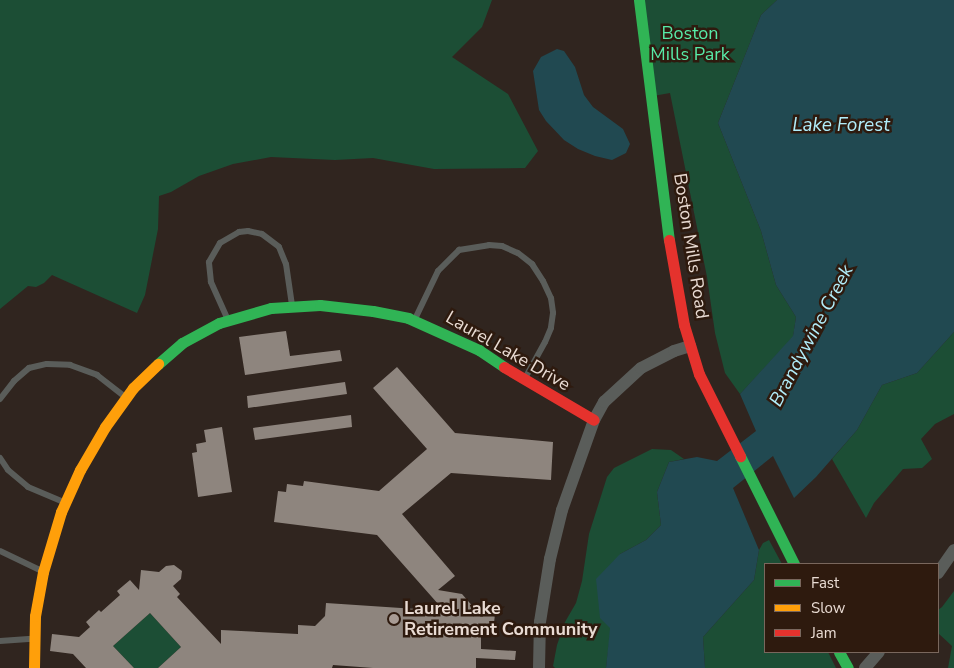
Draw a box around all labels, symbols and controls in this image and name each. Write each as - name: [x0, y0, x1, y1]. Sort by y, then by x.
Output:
- park label: Boston Mills Park: [650, 23, 730, 66]
- water label: Lake Forest: [792, 115, 890, 137]
- street label: Boston Mills Road: [669, 172, 713, 320]
- water label: Brandywine Creek: [765, 261, 859, 411]
- street label: Laurel Lake Drive: [442, 307, 574, 395]
- legend: [764, 563, 939, 653]
- text: Fast: [811, 573, 839, 593]
- place label: Laurel Lake Retirement Community: [404, 598, 597, 640]
- text: Slow: [811, 598, 845, 618]
- marker: Laurel Lake Retirement Community: [388, 613, 400, 625]
- text: Jam: [811, 623, 837, 643]

